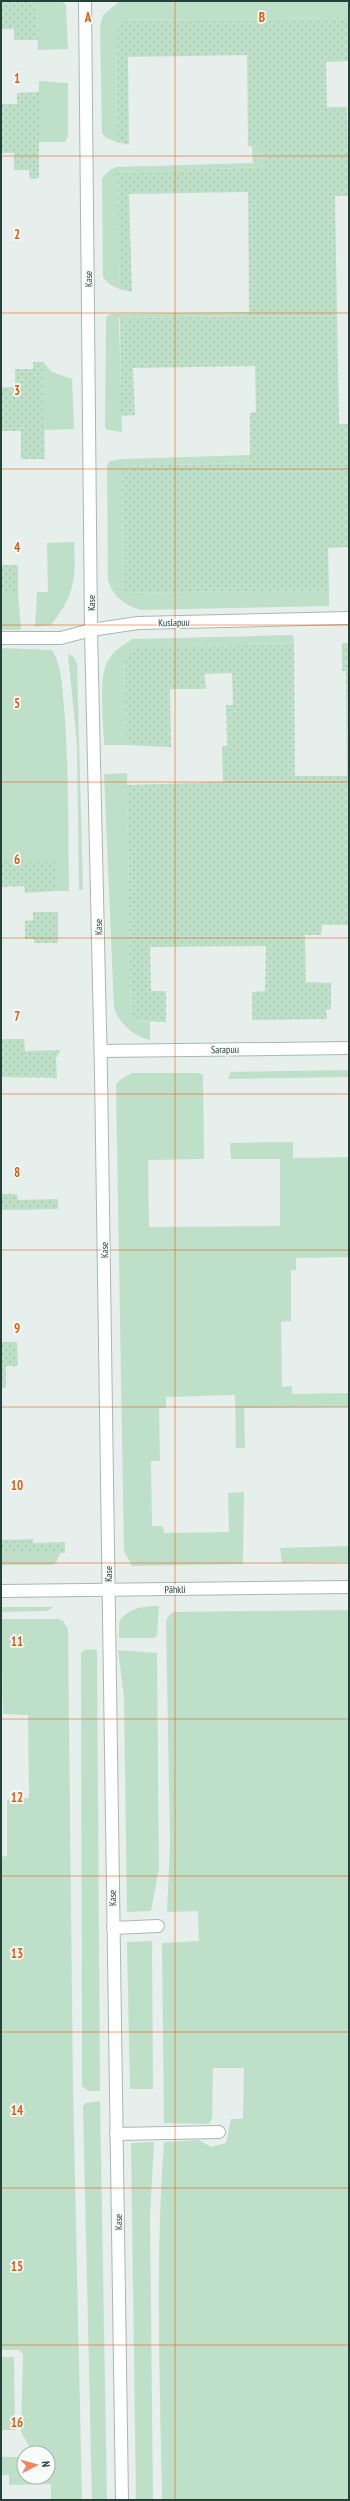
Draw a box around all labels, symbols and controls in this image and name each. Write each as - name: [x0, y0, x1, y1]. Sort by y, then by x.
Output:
- text: A: [84, 9, 92, 26]
- text: B: [259, 9, 265, 26]
- text: 1: [14, 70, 20, 87]
- text: 2: [14, 226, 20, 243]
- street label: Kase: [82, 271, 95, 287]
- text: 3: [14, 382, 20, 399]
- text: 4: [14, 539, 21, 556]
- street label: Kase: [85, 595, 98, 611]
- street label: Kuslapuu: [158, 616, 190, 629]
- text: 5: [14, 695, 20, 712]
- text: 6: [14, 851, 20, 868]
- street label: Kase: [92, 919, 105, 935]
- text: 7: [14, 1008, 20, 1025]
- street label: Sarapuu: [211, 1043, 239, 1056]
- text: 8: [14, 1164, 20, 1181]
- street label: Kase: [98, 1242, 111, 1258]
- text: 9: [14, 1320, 20, 1337]
- text: 10: [11, 1477, 23, 1494]
- street label: Kase: [102, 1566, 115, 1582]
- street label: Pähkli: [164, 1583, 186, 1596]
- text: 11: [11, 1633, 23, 1650]
- text: 12: [11, 1789, 23, 1806]
- street label: Kase: [106, 1890, 119, 1906]
- text: 13: [11, 1945, 23, 1962]
- text: 14: [11, 2102, 24, 2119]
- street label: Kase: [112, 2214, 125, 2230]
- text: 15: [11, 2258, 23, 2275]
- text: 16: [11, 2414, 23, 2431]
- north arrow: [16, 2445, 56, 2485]
- text: N: [39, 2460, 53, 2468]

